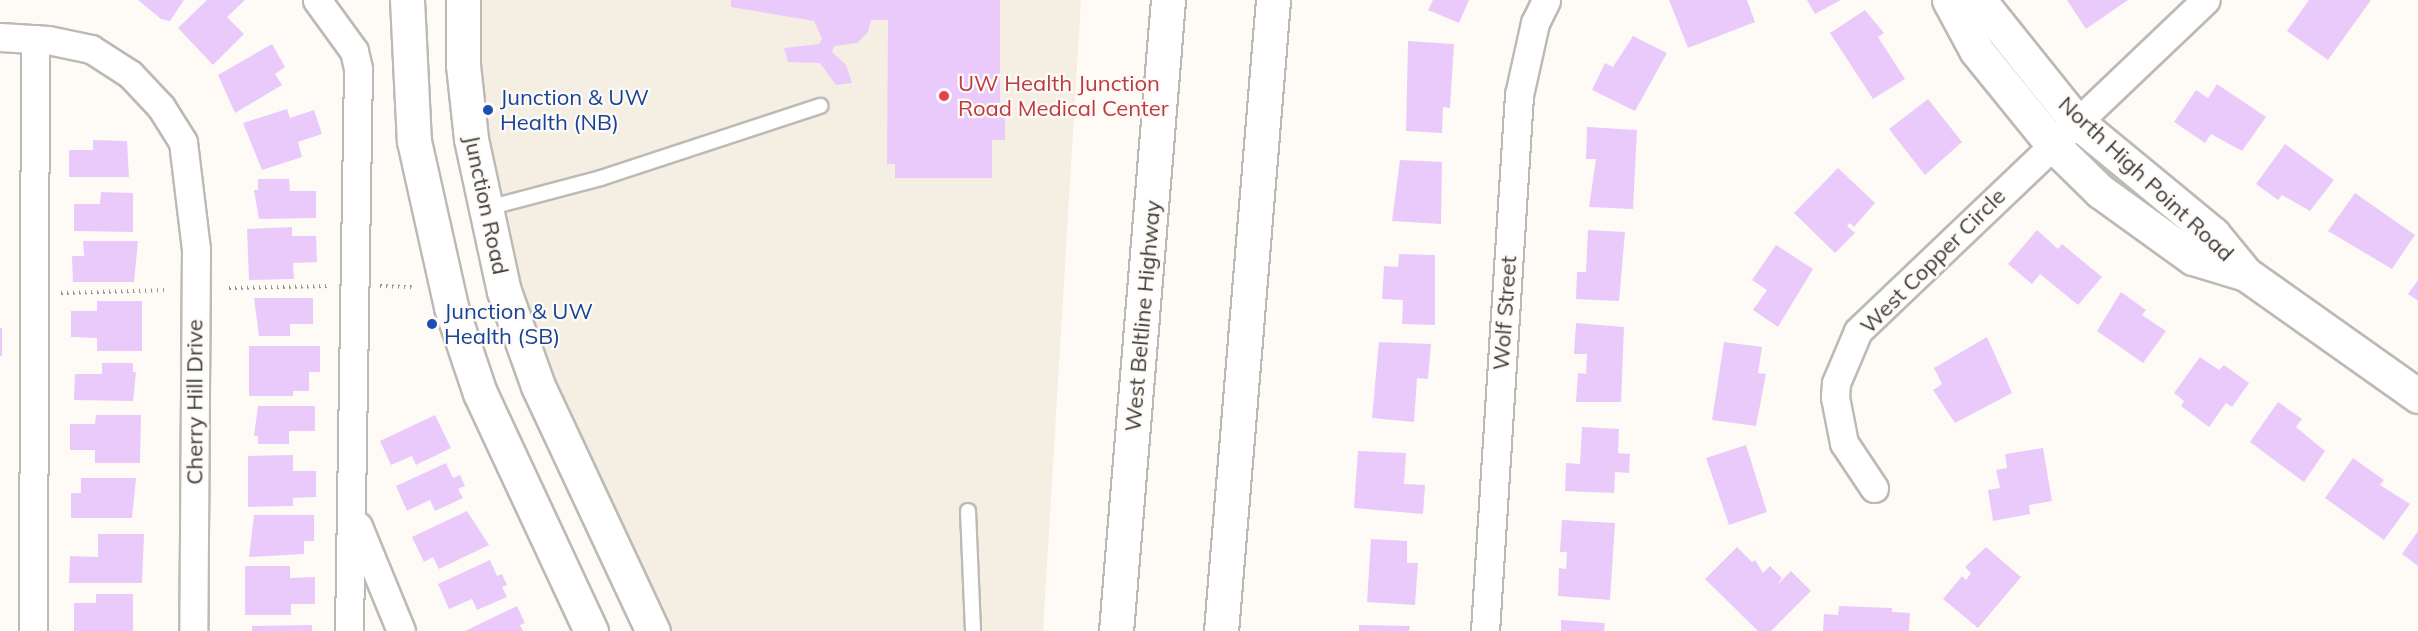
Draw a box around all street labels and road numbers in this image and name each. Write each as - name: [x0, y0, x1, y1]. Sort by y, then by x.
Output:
- street label: North High Point Road: [2053, 91, 2239, 267]
- street label: Junction Road: [458, 133, 514, 277]
- street label: West Copper Circle: [1855, 183, 2011, 339]
- street label: West Beltline Highway: [1120, 199, 1166, 433]
- street label: Wolf Street: [1488, 255, 1522, 371]
- street label: Cherry Hill Drive: [182, 319, 208, 485]

